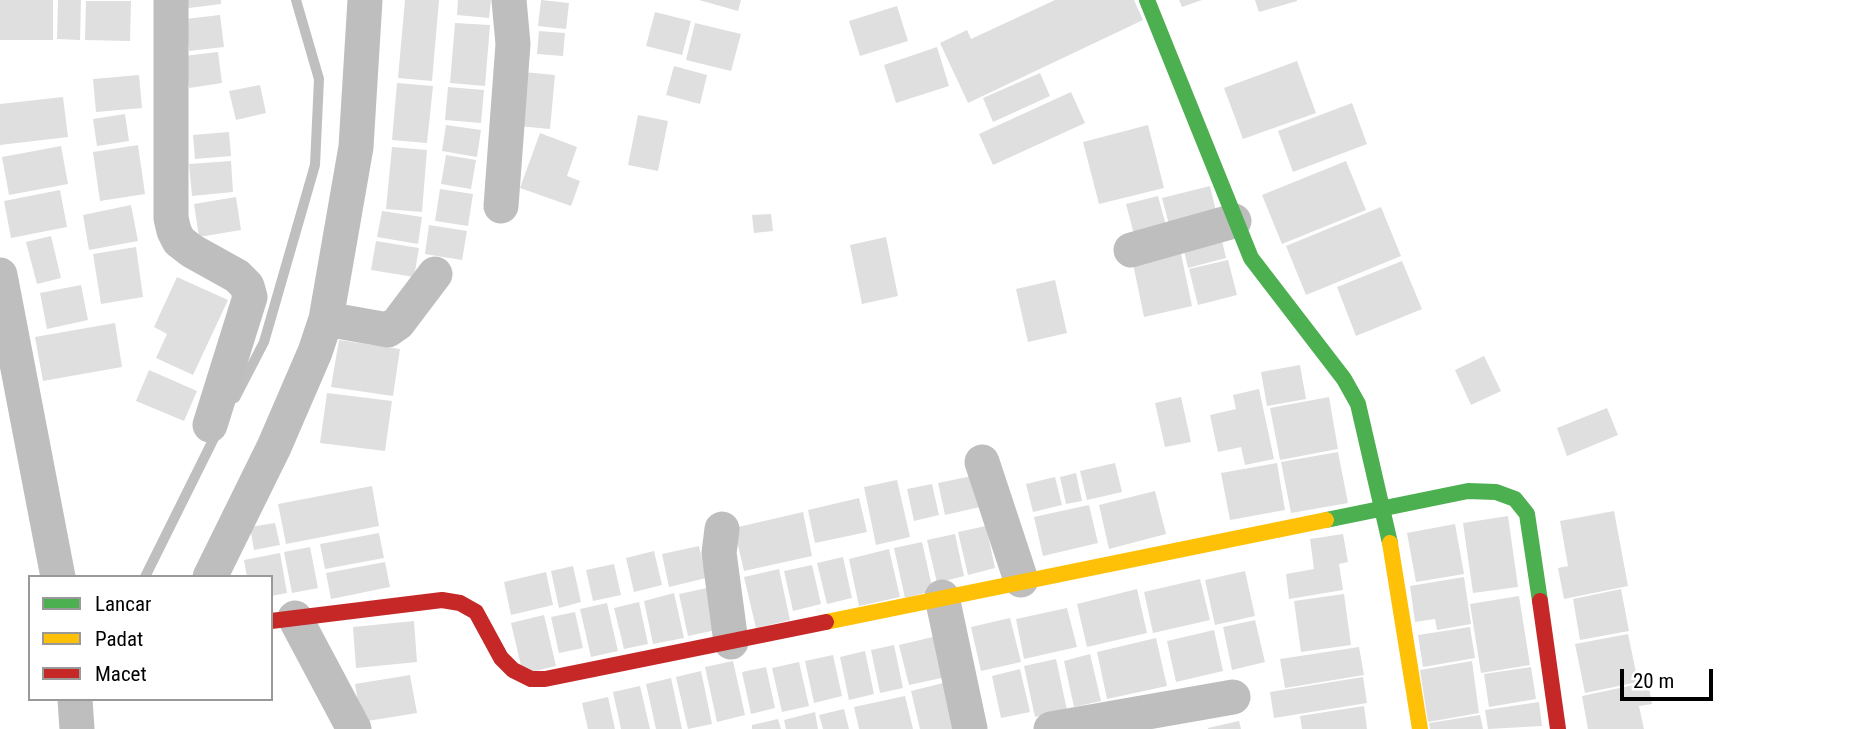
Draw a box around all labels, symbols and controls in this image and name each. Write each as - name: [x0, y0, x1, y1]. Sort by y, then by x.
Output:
- legend: [28, 575, 273, 701]
- text: Lancar: [95, 592, 151, 616]
- text: Padat: [95, 627, 143, 651]
- scale bar: [1623, 656, 1716, 700]
- text: Macet: [95, 662, 147, 686]
- text: 20 m: [1633, 669, 1674, 693]

